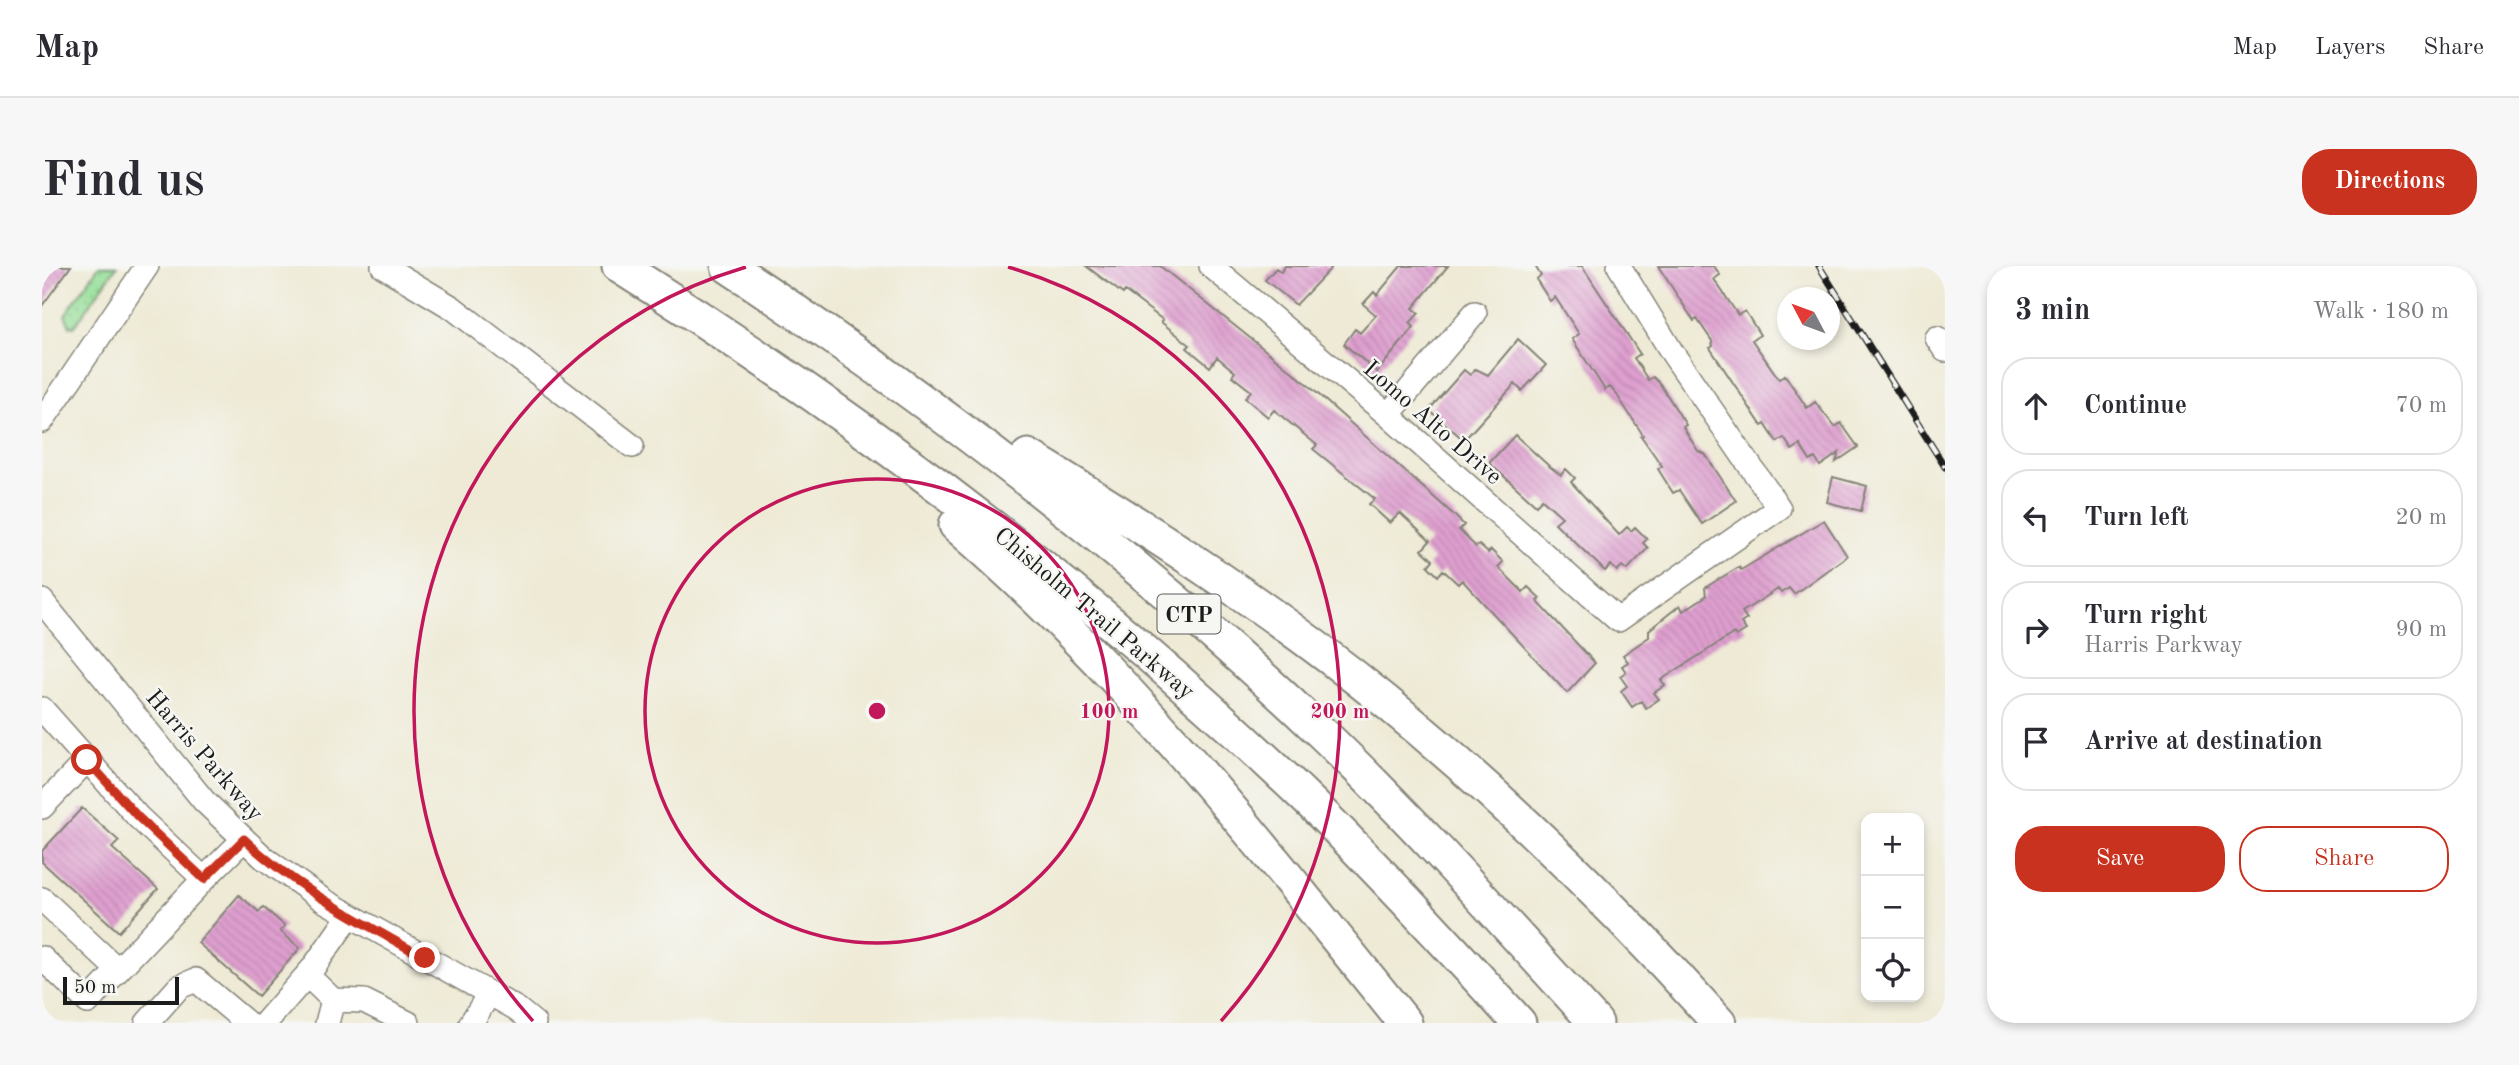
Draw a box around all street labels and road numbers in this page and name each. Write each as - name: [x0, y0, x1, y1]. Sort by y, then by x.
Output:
- street label: Lomo Alto Drive: [1358, 357, 1506, 490]
- street label: Chisholm Trail Parkway: [989, 524, 1199, 705]
- road number: CTP: [1158, 594, 1220, 634]
- street label: Harris Parkway: [140, 686, 267, 827]

